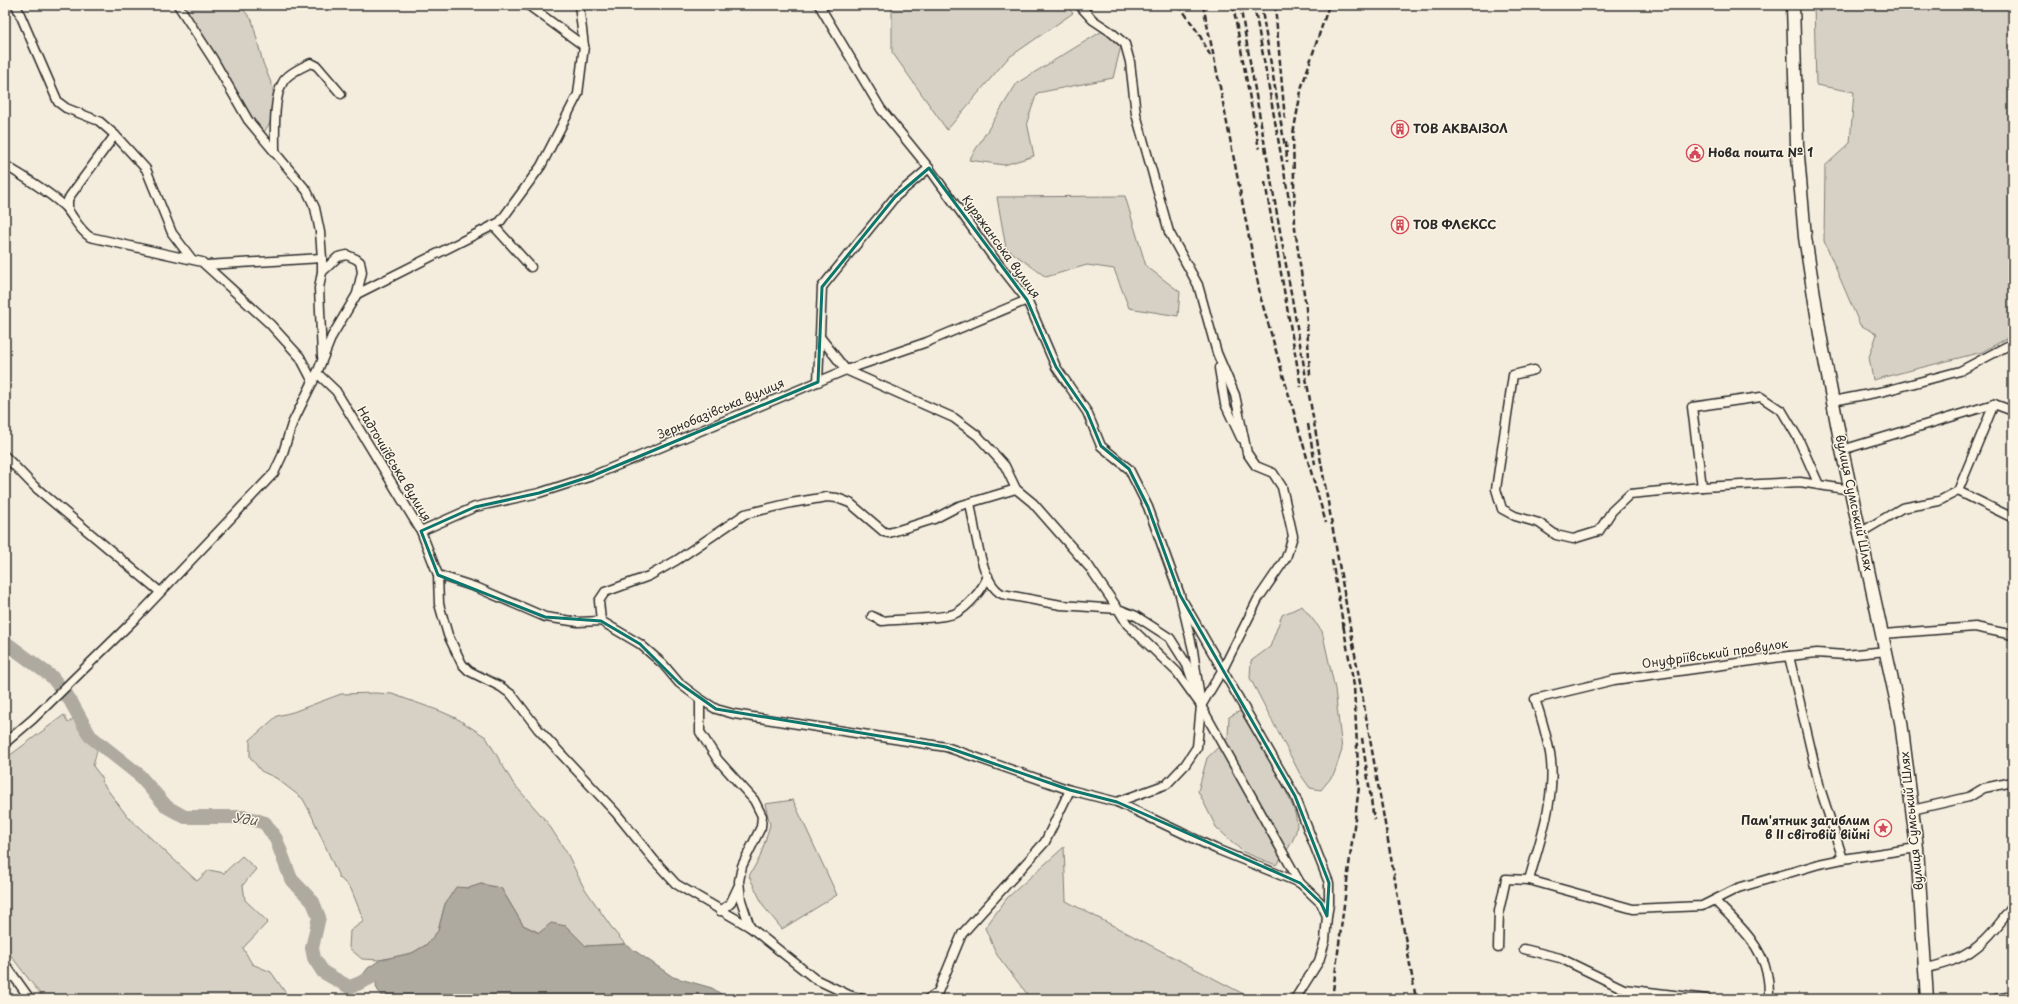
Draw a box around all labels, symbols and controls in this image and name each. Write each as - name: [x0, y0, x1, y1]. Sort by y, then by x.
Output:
- building icon: ТОВ АКВАІЗОЛ: [1390, 119, 1410, 139]
- place label: ТОВ АКВАІЗОЛ: [1413, 119, 1508, 137]
- public building icon: Нова пошта № 1: [1685, 143, 1705, 163]
- place label: Нова пошта № 1: [1708, 143, 1813, 161]
- street label: Куряжанська вулиця: [958, 191, 1045, 302]
- building icon: ТОВ ФЛЄКСС: [1390, 215, 1410, 235]
- place label: ТОВ ФЛЄКСС: [1413, 215, 1496, 233]
- street label: Зернобазівська вулиця: [654, 373, 787, 443]
- street label: Надточиївська вулиця: [353, 403, 436, 524]
- street label: вулиця Сумський Шлях: [1832, 433, 1878, 573]
- street label: Онуфріївський провулок: [1641, 634, 1790, 672]
- street label: вулиця Сумський Шлях: [1895, 751, 1927, 891]
- water label: Уди: [232, 807, 260, 830]
- place label: Пам'ятник загиблим в II світовій війні: [1741, 811, 1871, 843]
- place icon: Пам'ятник загиблим в II світовій війні: [1873, 818, 1893, 838]

